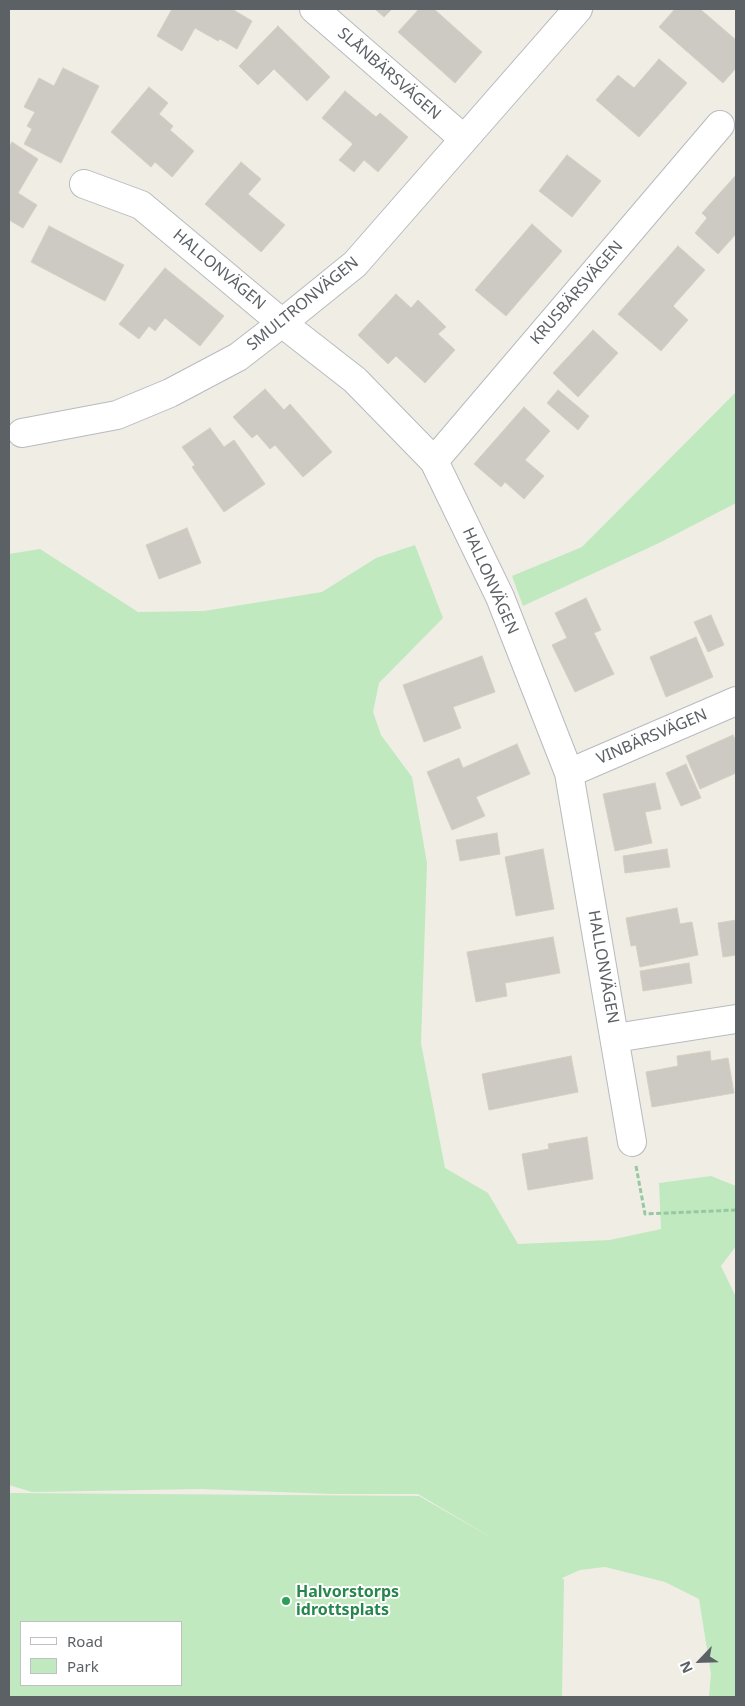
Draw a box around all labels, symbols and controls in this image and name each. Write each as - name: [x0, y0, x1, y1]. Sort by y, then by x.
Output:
- street label: SLÅNBÄRSVÄGEN: [333, 24, 445, 124]
- street label: HALLONVÄGEN: [169, 226, 269, 314]
- street label: KRUSBÄRSVÄGEN: [527, 237, 627, 349]
- street label: SMULTRONVÄGEN: [243, 253, 363, 355]
- street label: HALLONVÄGEN: [458, 525, 522, 637]
- street label: VINBÄRSVÄGEN: [594, 705, 710, 769]
- street label: HALLONVÄGEN: [584, 909, 622, 1025]
- place label: Halvorstorps idrottsplats: [296, 1582, 399, 1620]
- marker: Halvorstorps idrottsplats: [280, 1595, 292, 1607]
- legend: [20, 1621, 182, 1686]
- text: Road: [67, 1631, 103, 1651]
- north arrow: [675, 1636, 725, 1686]
- text: Park: [67, 1656, 99, 1676]
- text: N: [675, 1658, 697, 1676]

